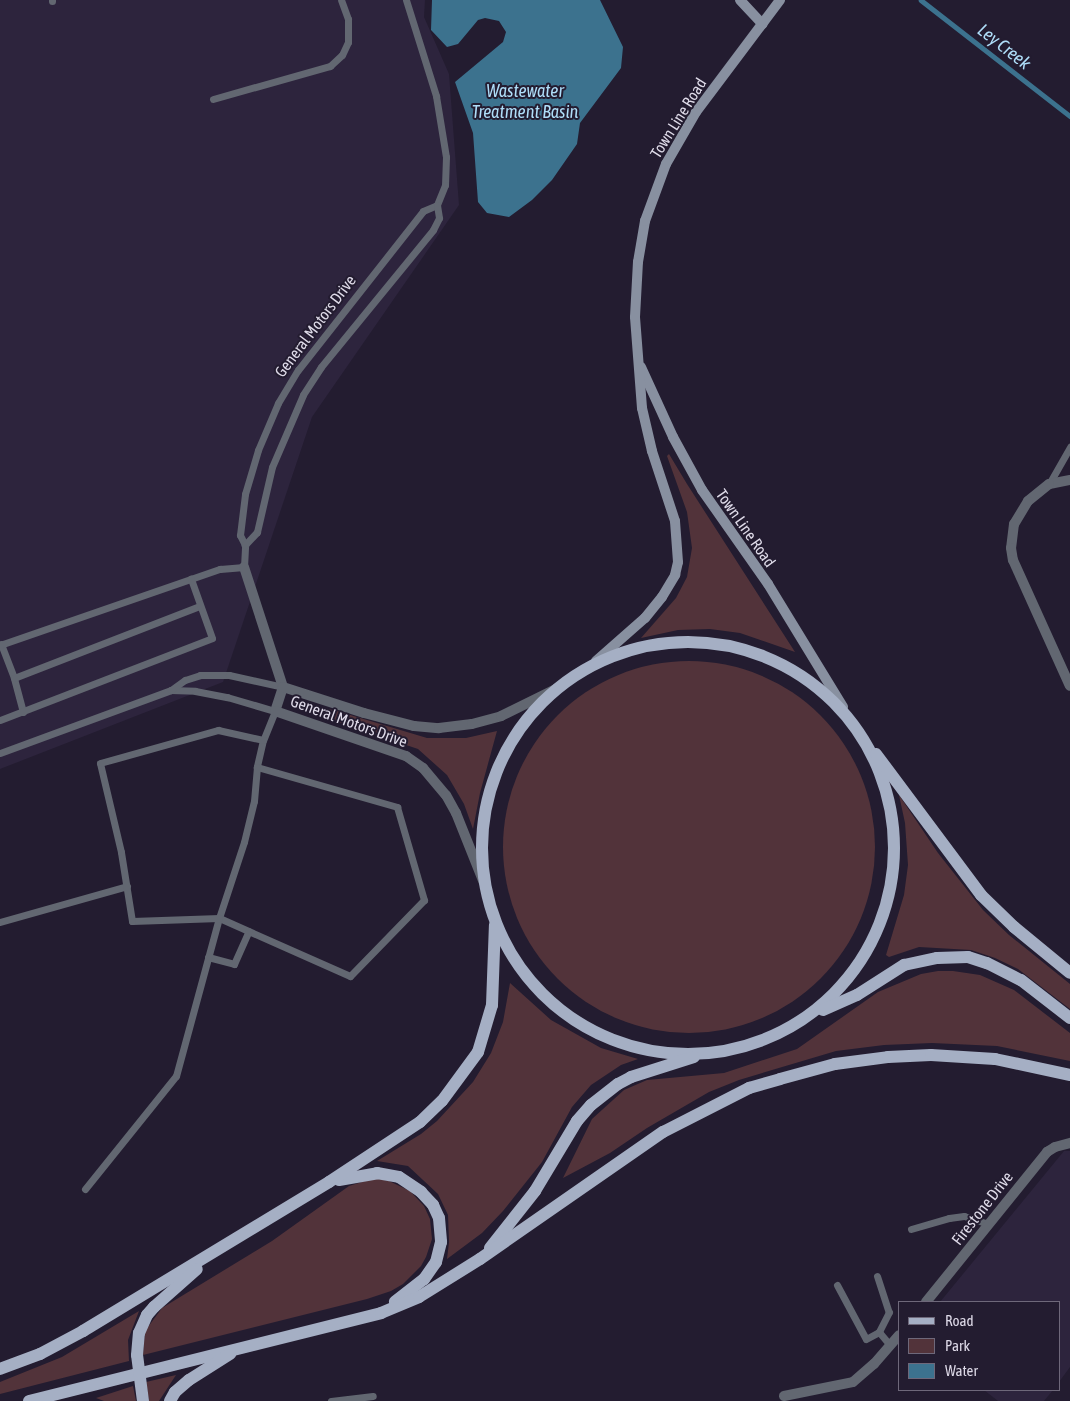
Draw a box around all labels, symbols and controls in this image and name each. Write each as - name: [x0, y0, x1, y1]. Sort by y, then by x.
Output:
- water label: Ley Creek: [973, 20, 1035, 74]
- street label: Town Line Road: [646, 75, 710, 161]
- water label: Wastewater Treatment Basin: [472, 81, 578, 124]
- street label: General Motors Drive: [270, 271, 360, 381]
- street label: Town Line Road: [712, 485, 780, 571]
- street label: General Motors Drive: [288, 691, 410, 751]
- street label: Firestone Drive: [947, 1167, 1017, 1249]
- legend: [898, 1301, 1060, 1391]
- text: Road: [945, 1312, 974, 1329]
- text: Park: [945, 1337, 970, 1354]
- text: Water: [945, 1362, 978, 1379]

